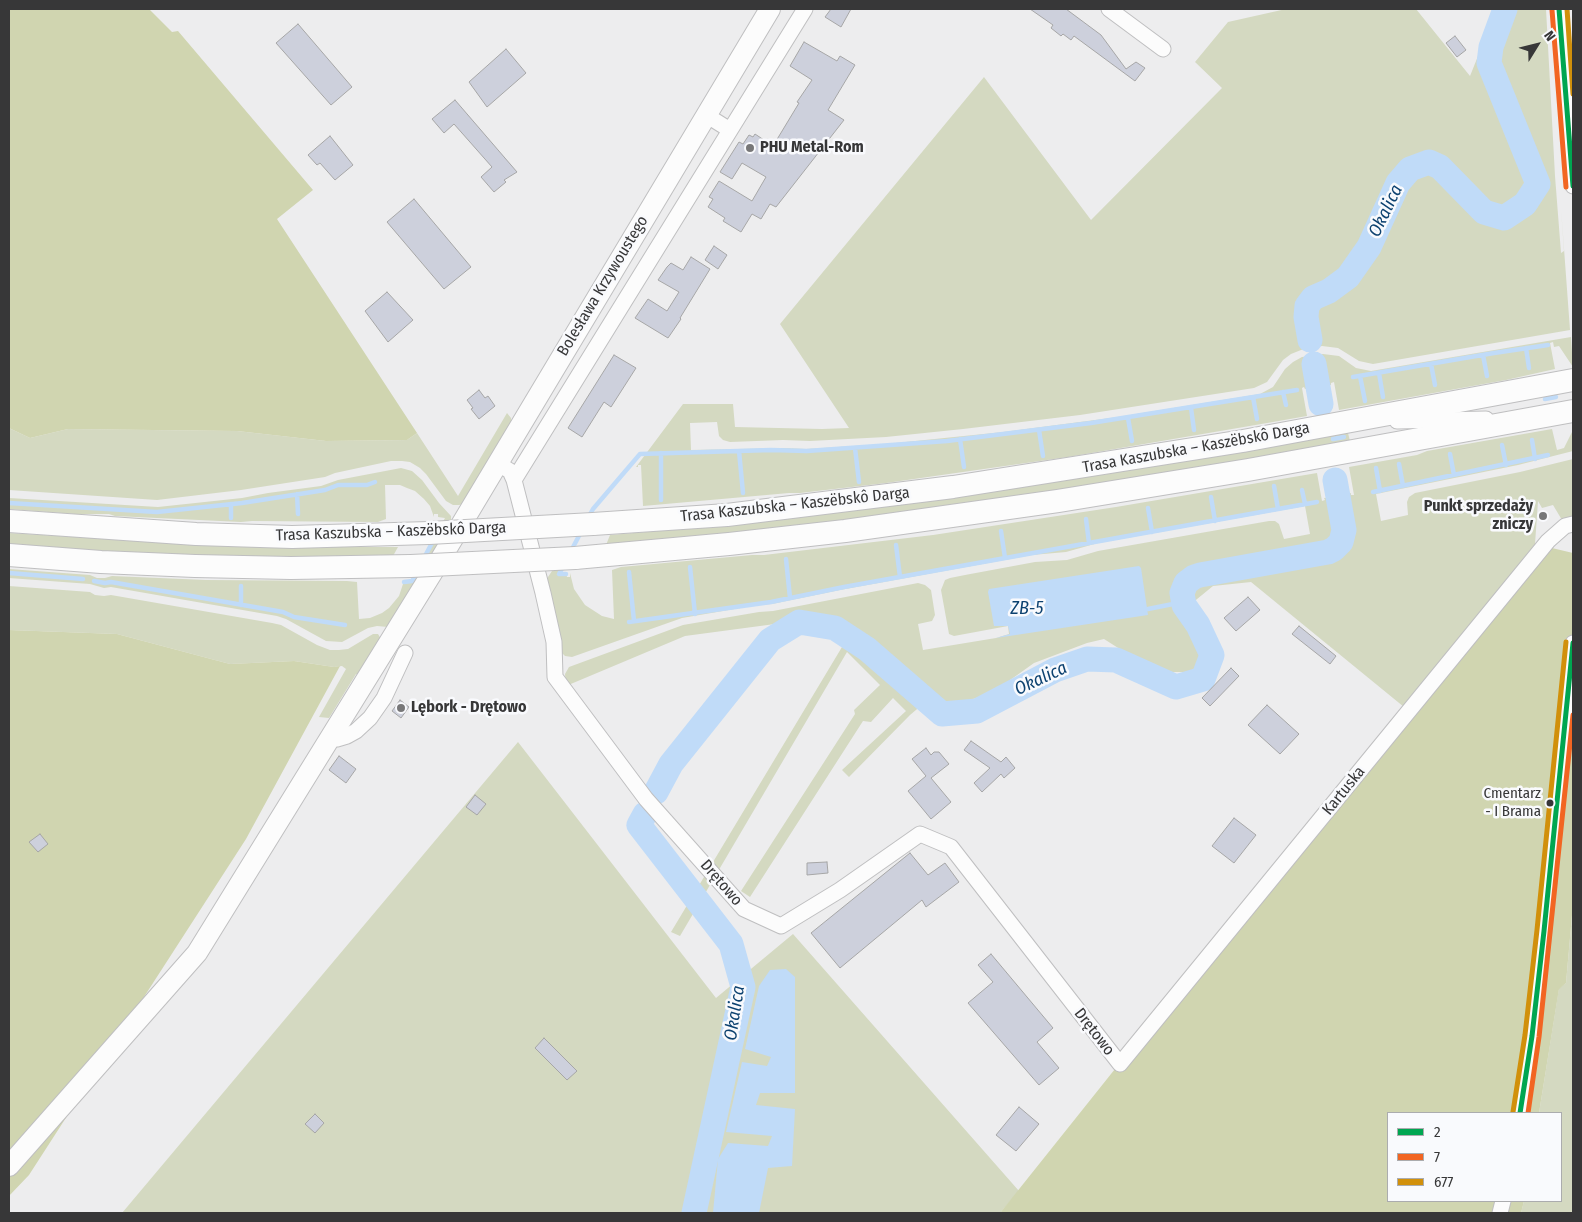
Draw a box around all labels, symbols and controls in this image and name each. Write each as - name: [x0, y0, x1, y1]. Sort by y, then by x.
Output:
- north arrow: [1512, 20, 1562, 70]
- text: N: [1540, 27, 1559, 44]
- place label: PHU Metal-Rom: [760, 138, 864, 158]
- marker: PHU Metal-Rom: [744, 142, 756, 154]
- water label: Okalica: [1364, 181, 1408, 241]
- street label: Bolesława Krzywoustego: [554, 212, 652, 360]
- street label: Trasa Kaszubska – Kaszëbskô Darga: [1081, 419, 1311, 477]
- street label: Trasa Kaszubska – Kaszëbskô Darga: [679, 483, 911, 527]
- place label: Punkt sprzedaży zniczy: [1424, 497, 1533, 535]
- marker: Punkt sprzedaży zniczy: [1537, 510, 1549, 522]
- street label: Trasa Kaszubska – Kaszëbskô Darga: [276, 518, 506, 546]
- water label: ZB-5: [1011, 598, 1043, 620]
- water label: Okalica: [1011, 658, 1071, 700]
- place label: Lębork - Drętowo: [411, 698, 527, 718]
- marker: Lębork - Drętowo: [395, 702, 407, 714]
- street label: Kartuska: [1319, 763, 1369, 819]
- place label: Cmentarz - I Brama: [1484, 785, 1541, 820]
- marker: Cmentarz - I Brama: [1545, 798, 1555, 808]
- street label: Drętowo: [696, 856, 746, 910]
- water label: Okalica: [720, 984, 750, 1042]
- street label: Drętowo: [1070, 1005, 1118, 1059]
- legend: [1387, 1112, 1562, 1202]
- text: 2: [1434, 1123, 1441, 1141]
- text: 7: [1434, 1148, 1440, 1166]
- text: 677: [1434, 1173, 1453, 1191]

